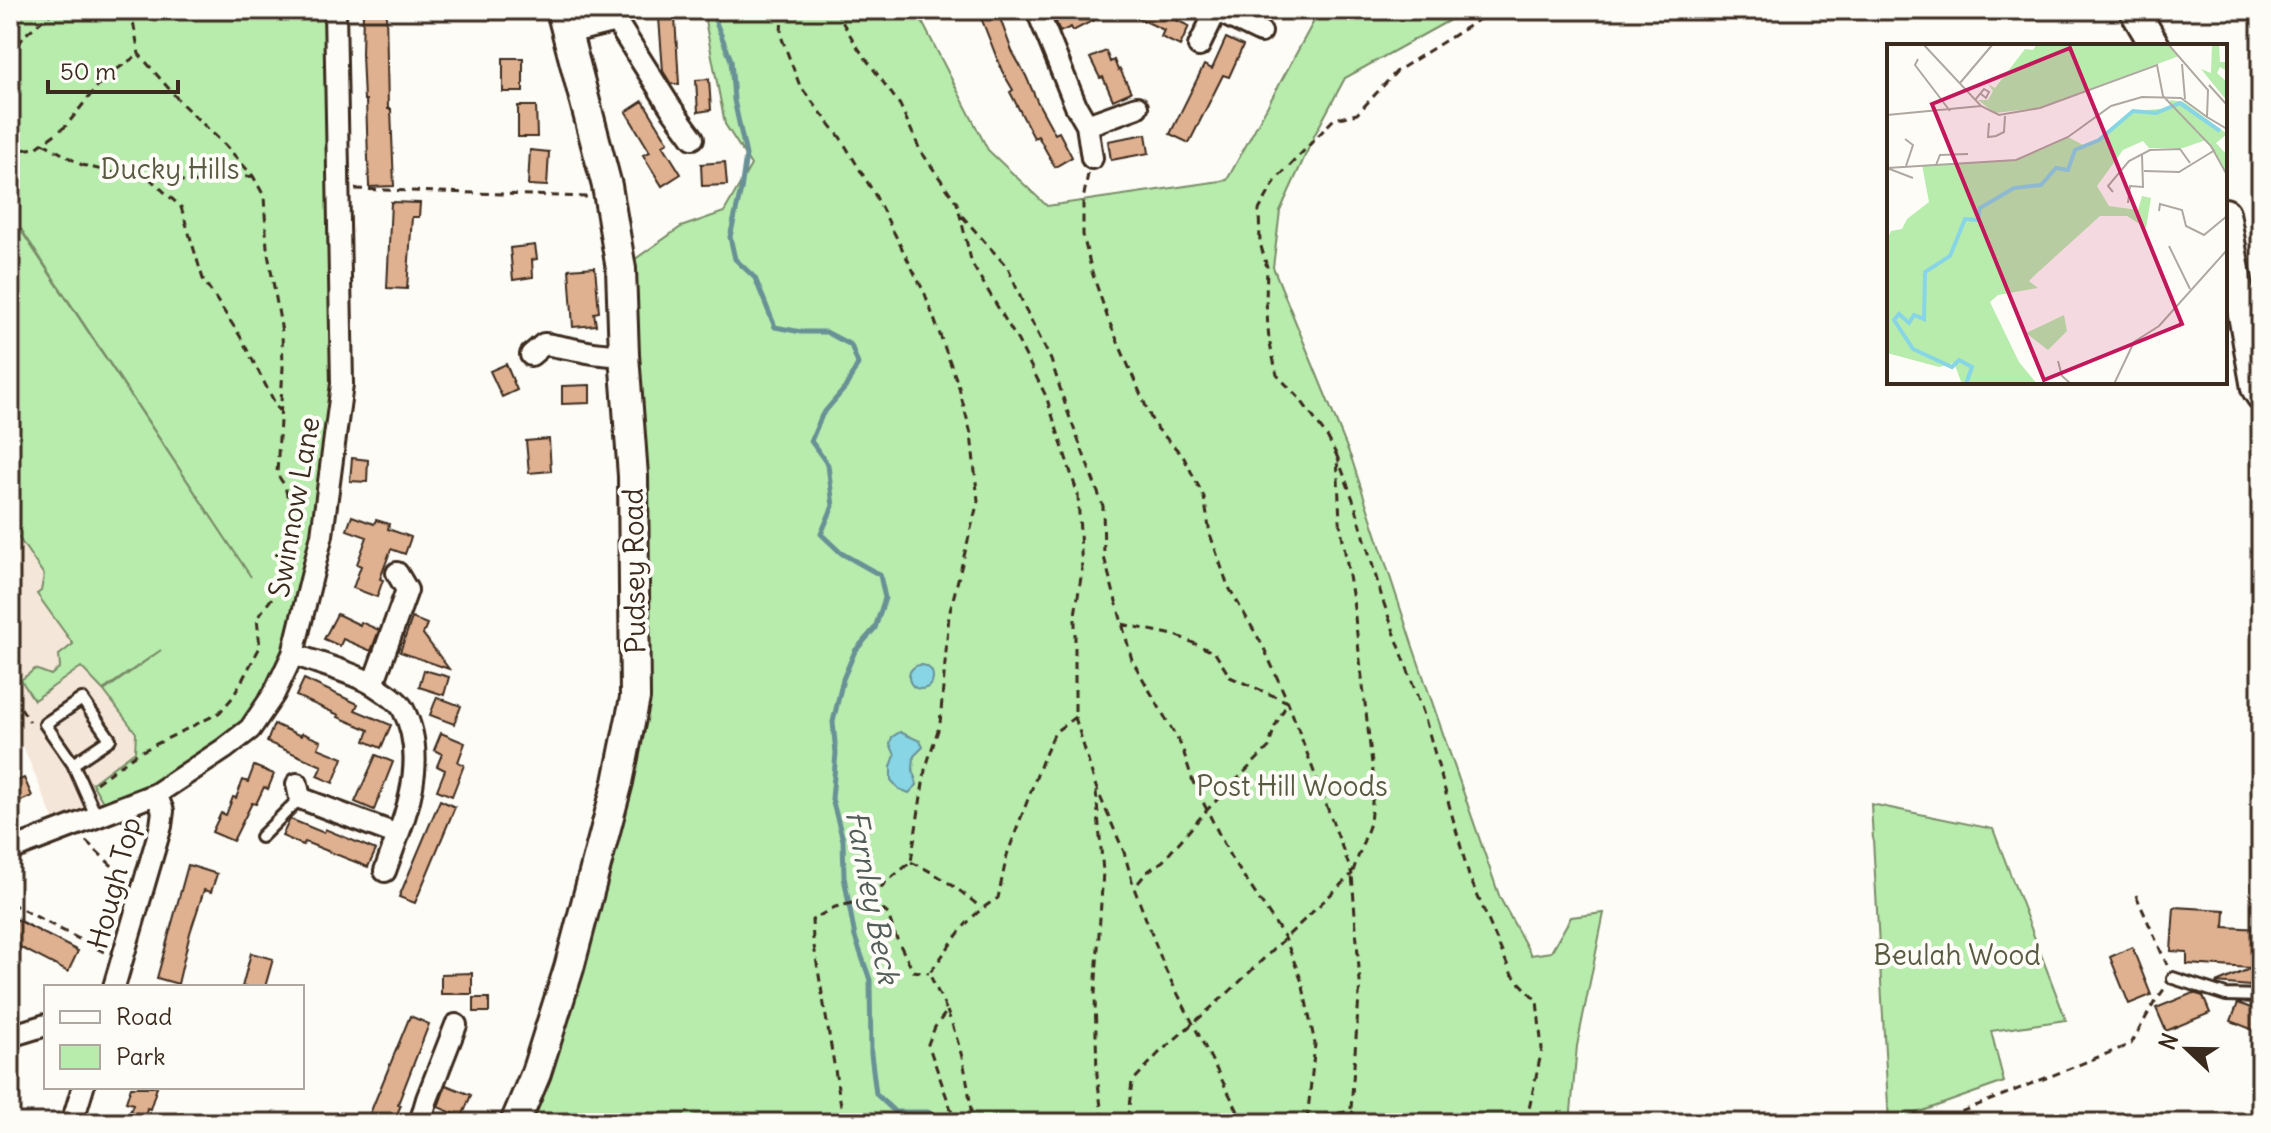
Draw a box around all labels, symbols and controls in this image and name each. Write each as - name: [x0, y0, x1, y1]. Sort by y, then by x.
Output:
- scale bar: [48, 44, 178, 94]
- inset map: [1887, 44, 2227, 384]
- text: 50 m: [60, 56, 116, 86]
- park label: Ducky Hills: [101, 151, 239, 187]
- street label: Swinnow Lane: [260, 414, 328, 600]
- street label: Pudsey Road: [615, 488, 653, 654]
- park label: Post Hill Woods: [1196, 768, 1388, 804]
- water label: Farnley Beck: [838, 807, 909, 989]
- street label: Hough Top: [79, 813, 149, 953]
- park label: Beulah Wood: [1873, 937, 2041, 973]
- legend: [44, 985, 304, 1089]
- text: Road: [116, 1001, 172, 1031]
- north arrow: [2147, 1009, 2227, 1089]
- text: N: [2153, 1029, 2184, 1054]
- text: Park: [116, 1041, 166, 1071]

